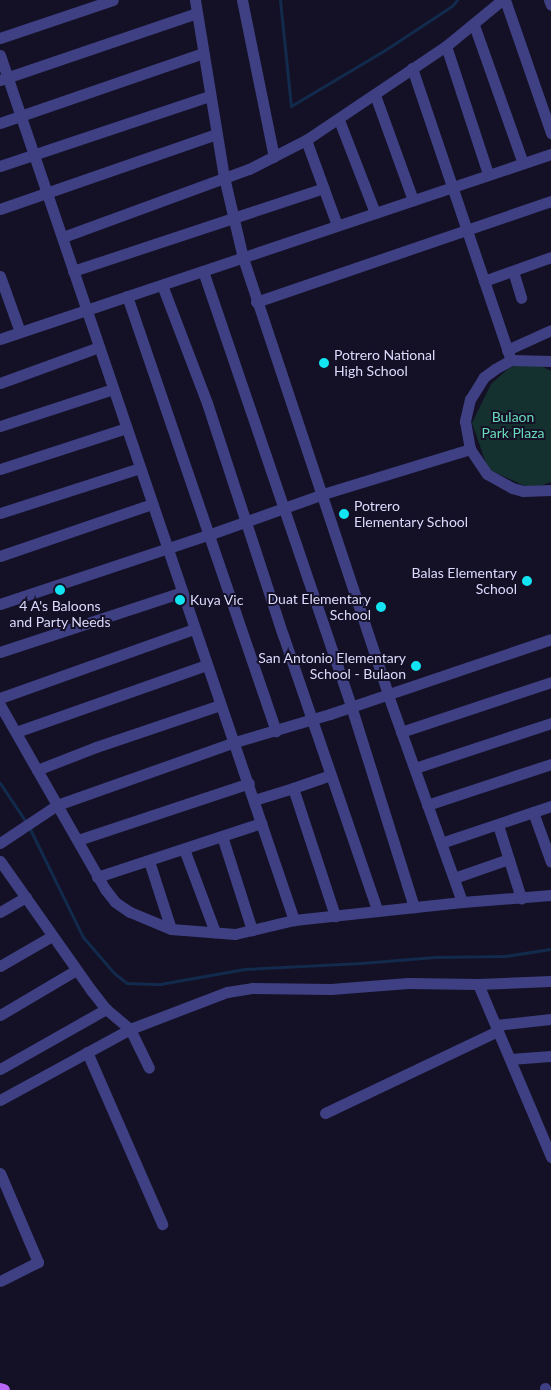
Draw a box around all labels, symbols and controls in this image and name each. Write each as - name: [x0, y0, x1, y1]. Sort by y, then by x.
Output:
- place label: Potrero National High School: [334, 347, 435, 380]
- marker: Potrero National High School: [318, 357, 330, 369]
- park label: Bulaon Park Plaza: [482, 409, 544, 442]
- place label: Potrero Elementary School: [354, 498, 468, 530]
- marker: Potrero Elementary School: [338, 508, 350, 520]
- place label: Balas Elementary School: [412, 565, 517, 598]
- marker: Balas Elementary School: [521, 575, 533, 587]
- marker: 4 A's Baloons and Party Needs: [54, 584, 66, 596]
- place label: Duat Elementary School: [268, 591, 371, 624]
- place label: Kuya Vic: [190, 592, 244, 608]
- marker: Kuya Vic: [174, 594, 186, 606]
- place label: 4 A's Baloons and Party Needs: [9, 598, 111, 630]
- marker: Duat Elementary School: [375, 601, 387, 613]
- place label: San Antonio Elementary School - Bulaon: [258, 650, 406, 682]
- marker: San Antonio Elementary School - Bulaon: [410, 660, 422, 672]

